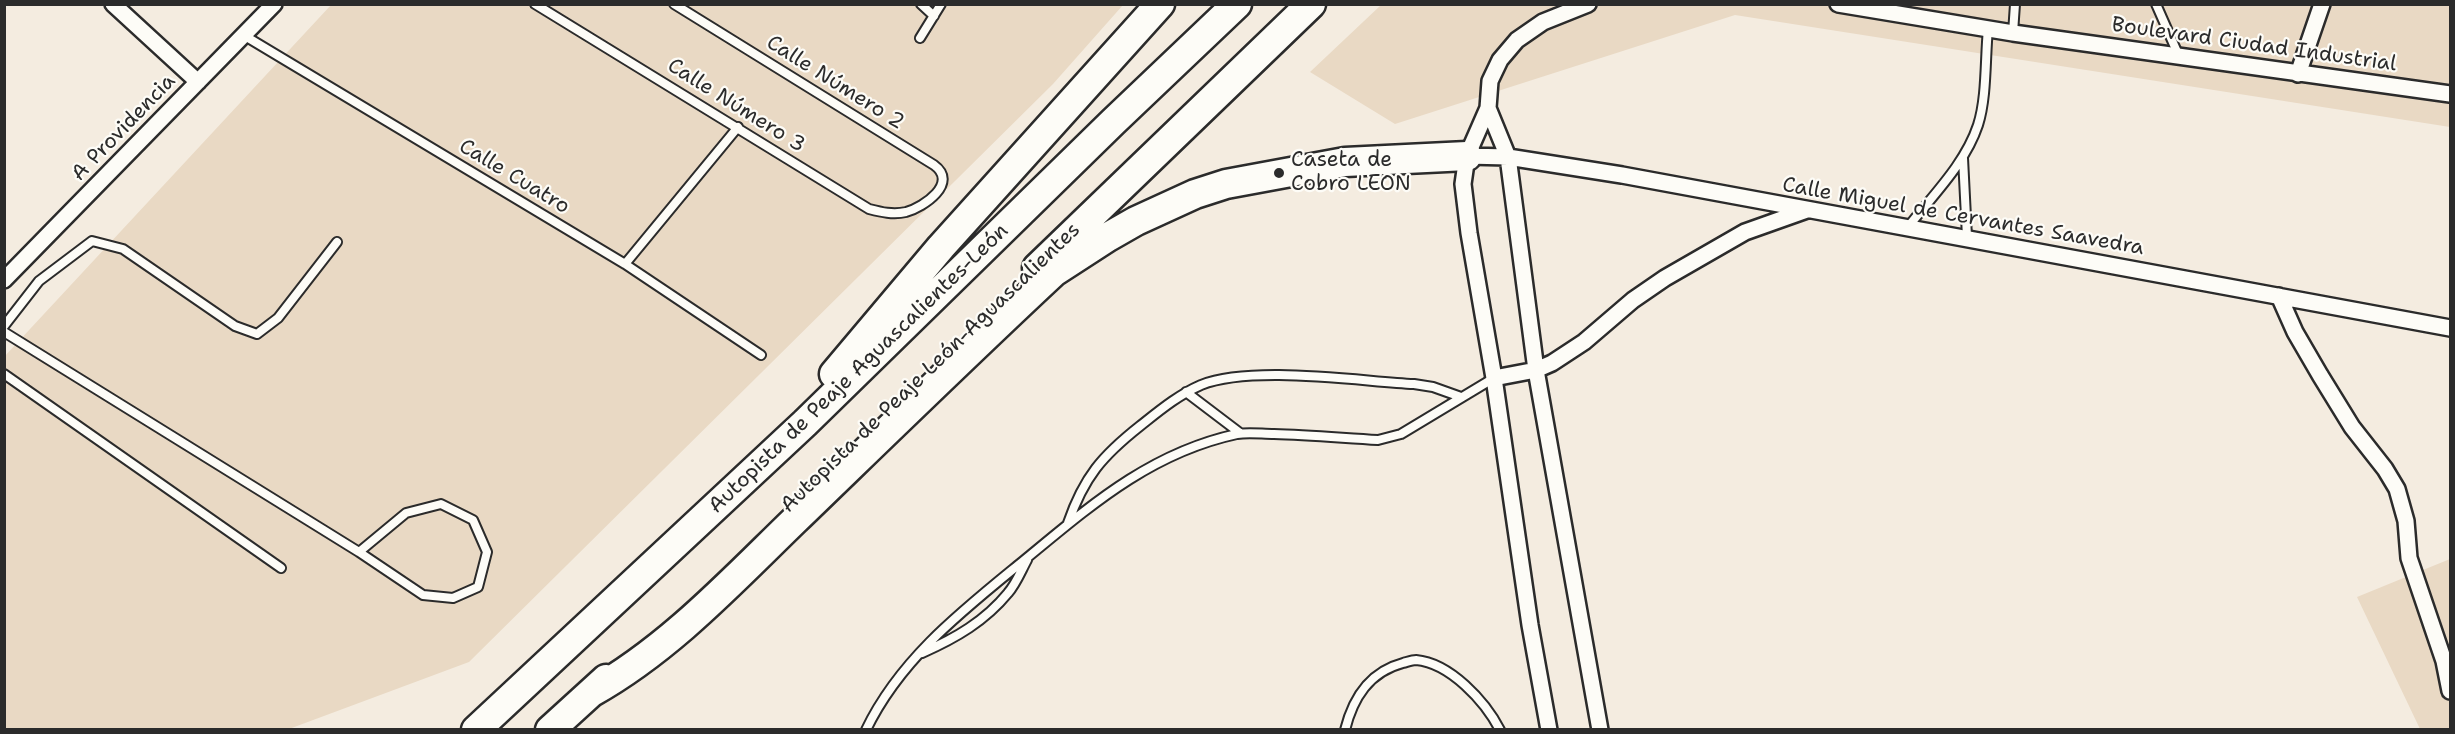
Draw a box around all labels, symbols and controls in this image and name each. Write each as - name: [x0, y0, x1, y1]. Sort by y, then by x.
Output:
- street label: Boulevard Ciudad Industrial: [2110, 13, 2398, 77]
- street label: Calle Número 2: [761, 31, 909, 135]
- street label: Calle Número 3: [662, 54, 810, 158]
- street label: A Providencia: [67, 69, 181, 187]
- street label: Calle Cuatro: [454, 134, 574, 220]
- place label: Caseta de Cobro LEON: [1291, 148, 1411, 198]
- marker: Caseta de Cobro LEON: [1272, 166, 1286, 180]
- street label: Calle Miguel de Cervantes Saavedra: [1780, 173, 2146, 261]
- street label: Autopista de Peaje León-Aguascalientes: [776, 218, 1086, 518]
- street label: Autopista de Peaje Aguascalientes-León: [704, 219, 1014, 519]

